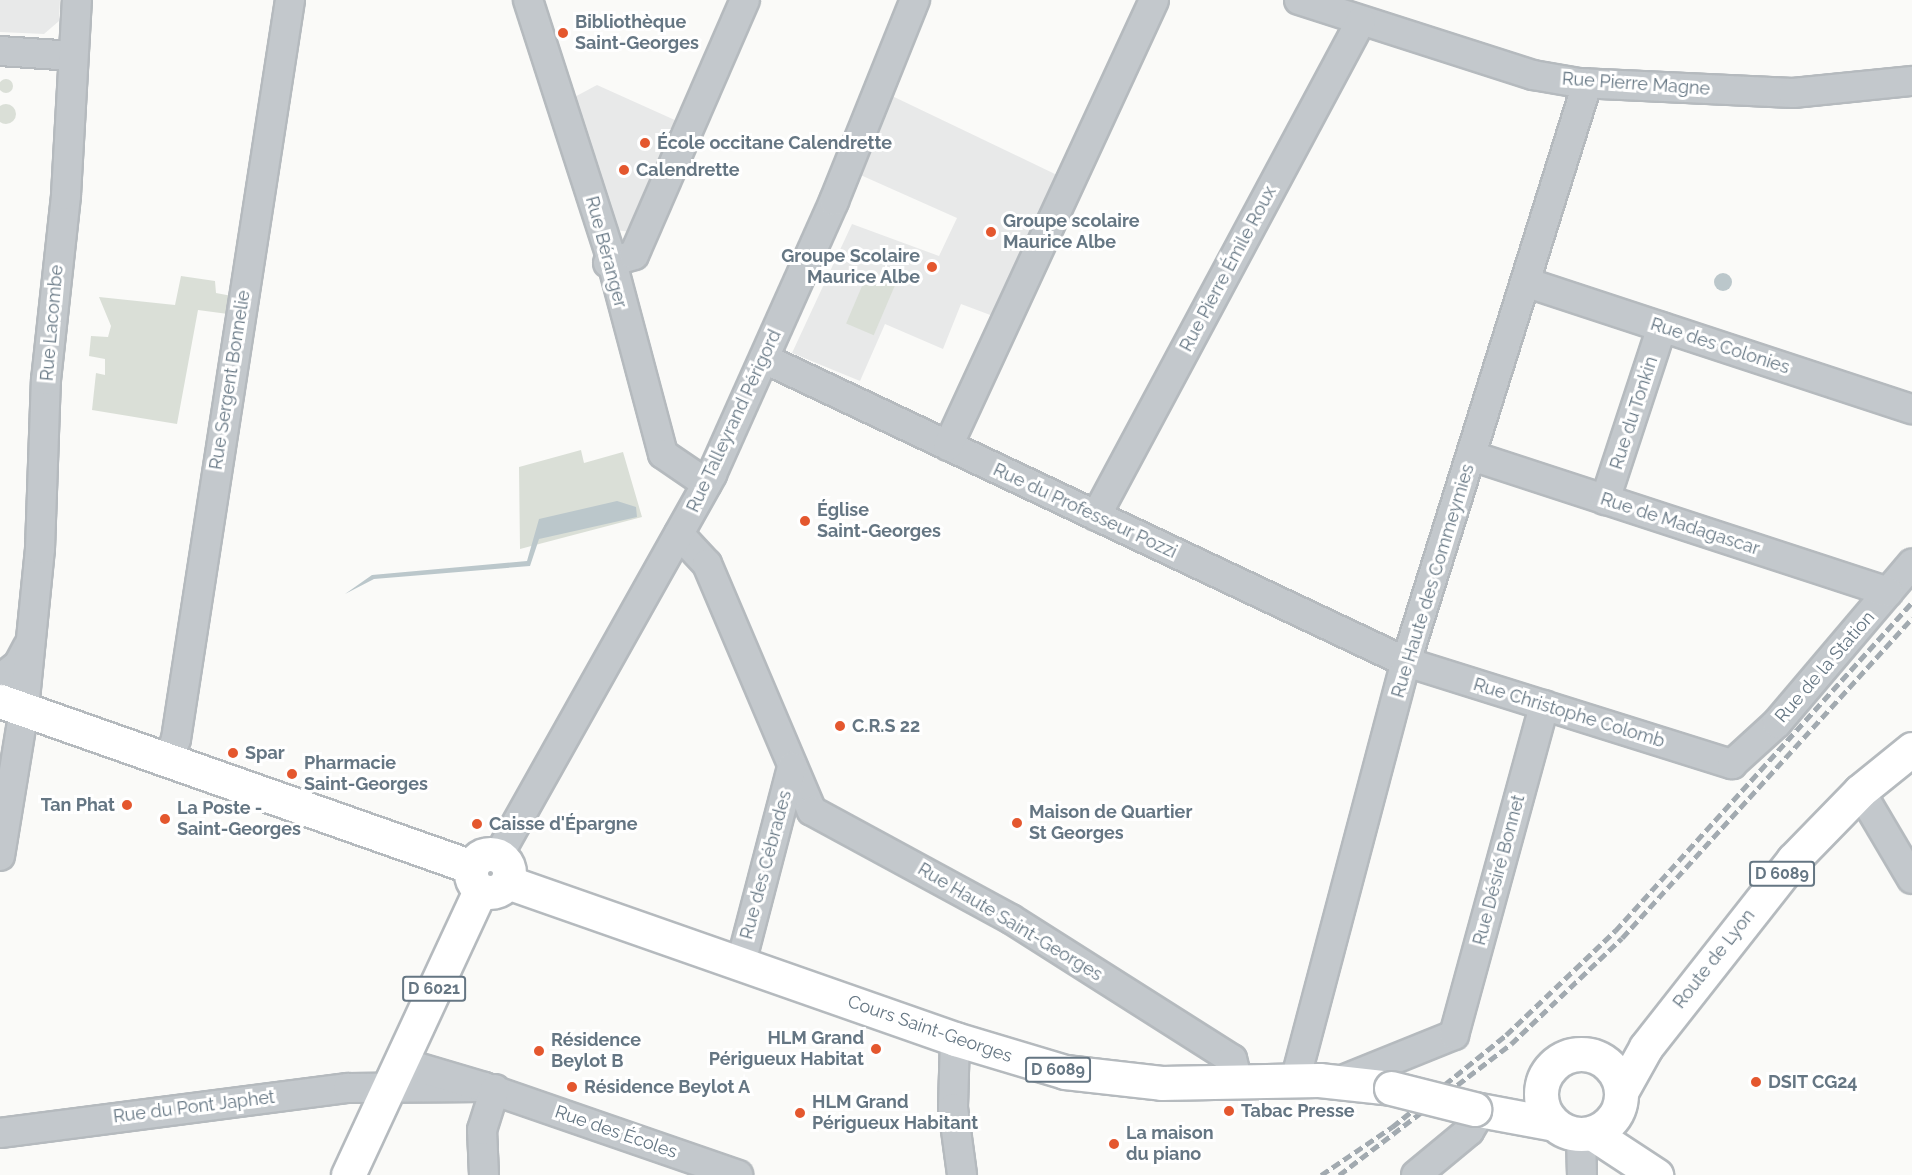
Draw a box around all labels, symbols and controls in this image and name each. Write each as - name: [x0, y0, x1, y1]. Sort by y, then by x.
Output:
- place label: Bibliothèque Saint-Georges: [575, 12, 699, 54]
- marker: Bibliothèque Saint-Georges: [556, 26, 570, 40]
- street label: Rue Pierre Magne: [1561, 68, 1711, 100]
- place label: École occitane Calendrette: [657, 132, 892, 154]
- marker: École occitane Calendrette: [638, 136, 652, 150]
- place label: Calendrette: [636, 159, 740, 181]
- marker: Calendrette: [617, 163, 631, 177]
- street label: Rue Pierre Émile Roux: [1175, 183, 1281, 355]
- street label: Rue Béranger: [581, 194, 631, 310]
- place label: Groupe scolaire Maurice Albe: [1003, 211, 1140, 254]
- marker: Groupe scolaire Maurice Albe: [984, 225, 998, 239]
- place label: Groupe Scolaire Maurice Albe: [781, 246, 920, 288]
- marker: Groupe Scolaire Maurice Albe: [925, 260, 939, 274]
- street label: Rue Lacombe: [36, 264, 68, 382]
- street label: Rue Sergent Bonnelie: [205, 289, 255, 471]
- street label: Rue des Colonies: [1648, 313, 1792, 379]
- street label: Rue Talleyrand Périgord: [682, 326, 786, 516]
- street label: Rue du Tonkin: [1605, 354, 1663, 472]
- street label: Rue du Professeur Pozzi: [990, 459, 1180, 563]
- street label: Rue Haute des Commeymies: [1387, 462, 1479, 700]
- street label: Rue de Madagascar: [1598, 488, 1762, 560]
- place label: Église Saint-Georges: [817, 500, 941, 542]
- marker: Église Saint-Georges: [798, 514, 812, 528]
- street label: Rue de la Station: [1771, 607, 1879, 727]
- street label: Rue Christophe Colomb: [1471, 674, 1667, 752]
- place label: C.R.S 22: [852, 715, 920, 737]
- marker: C.R.S 22: [833, 719, 847, 733]
- place label: Spar: [245, 742, 285, 764]
- marker: Spar: [226, 746, 240, 760]
- place label: Pharmacie Saint-Georges: [304, 753, 428, 795]
- marker: Pharmacie Saint-Georges: [285, 767, 299, 781]
- street label: Rue des Cébrades: [736, 788, 796, 942]
- street label: Rue Désiré Bonnet: [1469, 792, 1529, 948]
- place label: Tan Phat: [41, 794, 115, 816]
- marker: Tan Phat: [120, 798, 134, 812]
- place label: La Poste - Saint-Georges: [177, 798, 301, 840]
- place label: Maison de Quartier St Georges: [1029, 802, 1192, 844]
- marker: La Poste - Saint-Georges: [158, 812, 172, 826]
- place label: Caisse d'Épargne: [489, 813, 637, 835]
- marker: Maison de Quartier St Georges: [1010, 816, 1024, 830]
- marker: Caisse d'Épargne: [470, 817, 484, 831]
- street label: Rue Haute Saint-Georges: [914, 858, 1106, 986]
- road number: D 6089: [1749, 861, 1815, 887]
- street label: Route de Lyon: [1669, 905, 1759, 1013]
- road number: D 6021: [401, 976, 467, 1002]
- street label: Cours Saint-Georges: [845, 991, 1015, 1067]
- place label: HLM Grand Périgueux Habitat: [709, 1028, 864, 1070]
- place label: Résidence Beylot B: [551, 1030, 641, 1072]
- marker: HLM Grand Périgueux Habitat: [869, 1042, 883, 1056]
- marker: Résidence Beylot B: [532, 1044, 546, 1058]
- road number: D 6089: [1025, 1057, 1091, 1083]
- place label: DSIT CG24: [1768, 1071, 1858, 1093]
- marker: DSIT CG24: [1749, 1075, 1763, 1089]
- place label: Résidence Beylot A: [584, 1076, 751, 1098]
- marker: Résidence Beylot A: [565, 1080, 579, 1094]
- street label: Rue du Pont Japhet: [112, 1086, 276, 1128]
- place label: HLM Grand Périgueux Habitant: [812, 1092, 978, 1134]
- place label: Tabac Presse: [1241, 1100, 1355, 1122]
- street label: Rue des Écoles: [552, 1101, 680, 1163]
- marker: Tabac Presse: [1222, 1104, 1236, 1118]
- marker: HLM Grand Périgueux Habitant: [793, 1106, 807, 1120]
- place label: La maison du piano: [1126, 1123, 1214, 1166]
- marker: La maison du piano: [1107, 1137, 1121, 1151]

